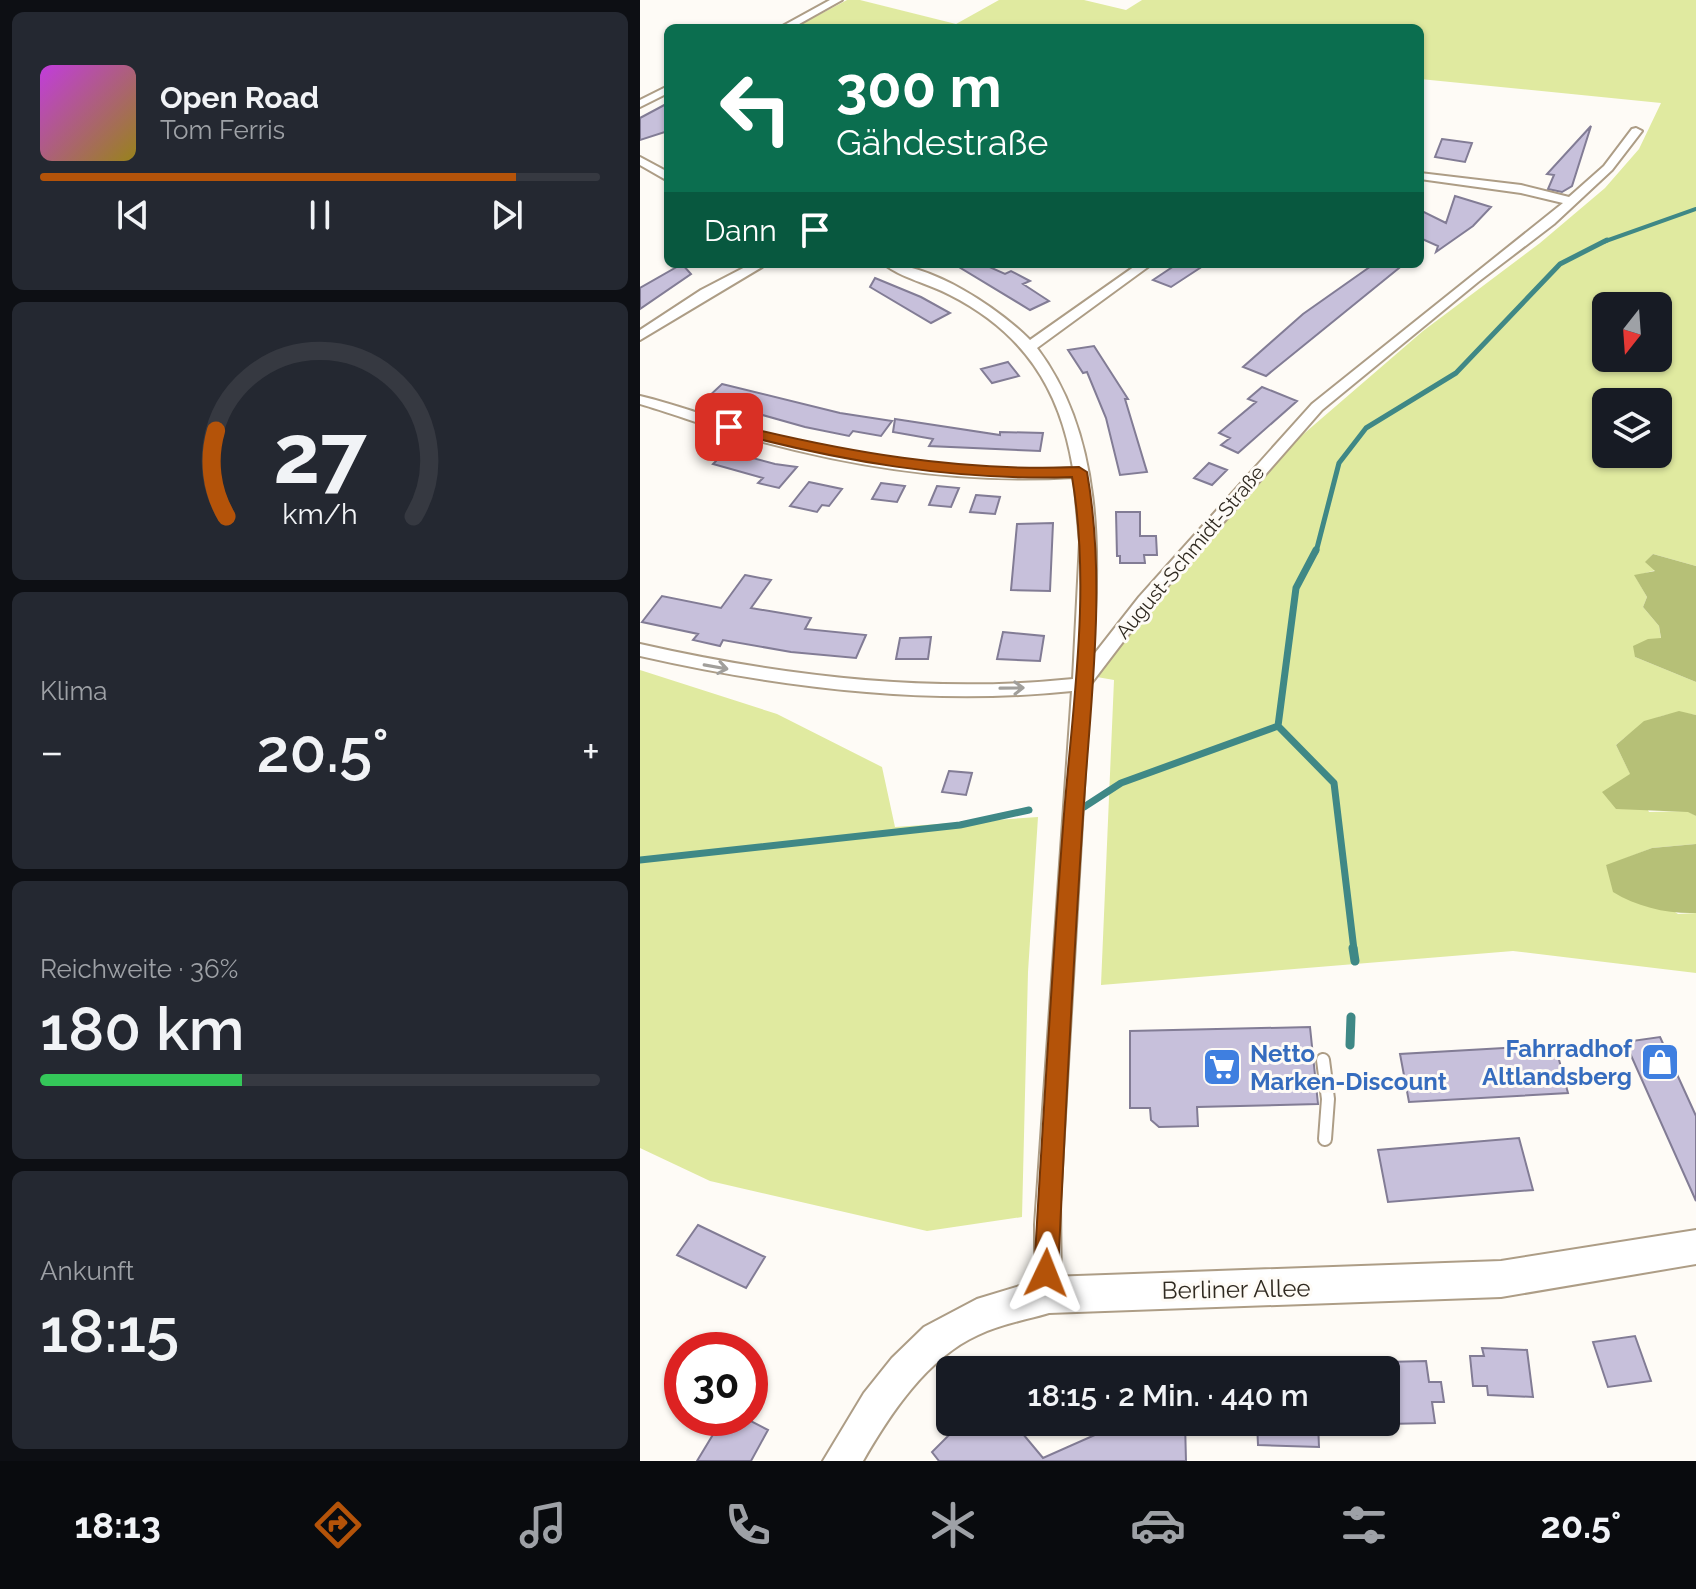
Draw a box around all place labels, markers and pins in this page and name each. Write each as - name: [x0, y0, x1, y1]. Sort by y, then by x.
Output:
- pin: [695, 393, 763, 461]
- place label: Fahrradhof Altlandsberg: [1482, 1034, 1633, 1091]
- place label: Netto Marken-Discount: [1250, 1039, 1447, 1096]
- shop icon: Fahrradhof Altlandsberg: [1639, 1041, 1681, 1083]
- supermarket icon: Netto Marken-Discount: [1201, 1046, 1243, 1088]

